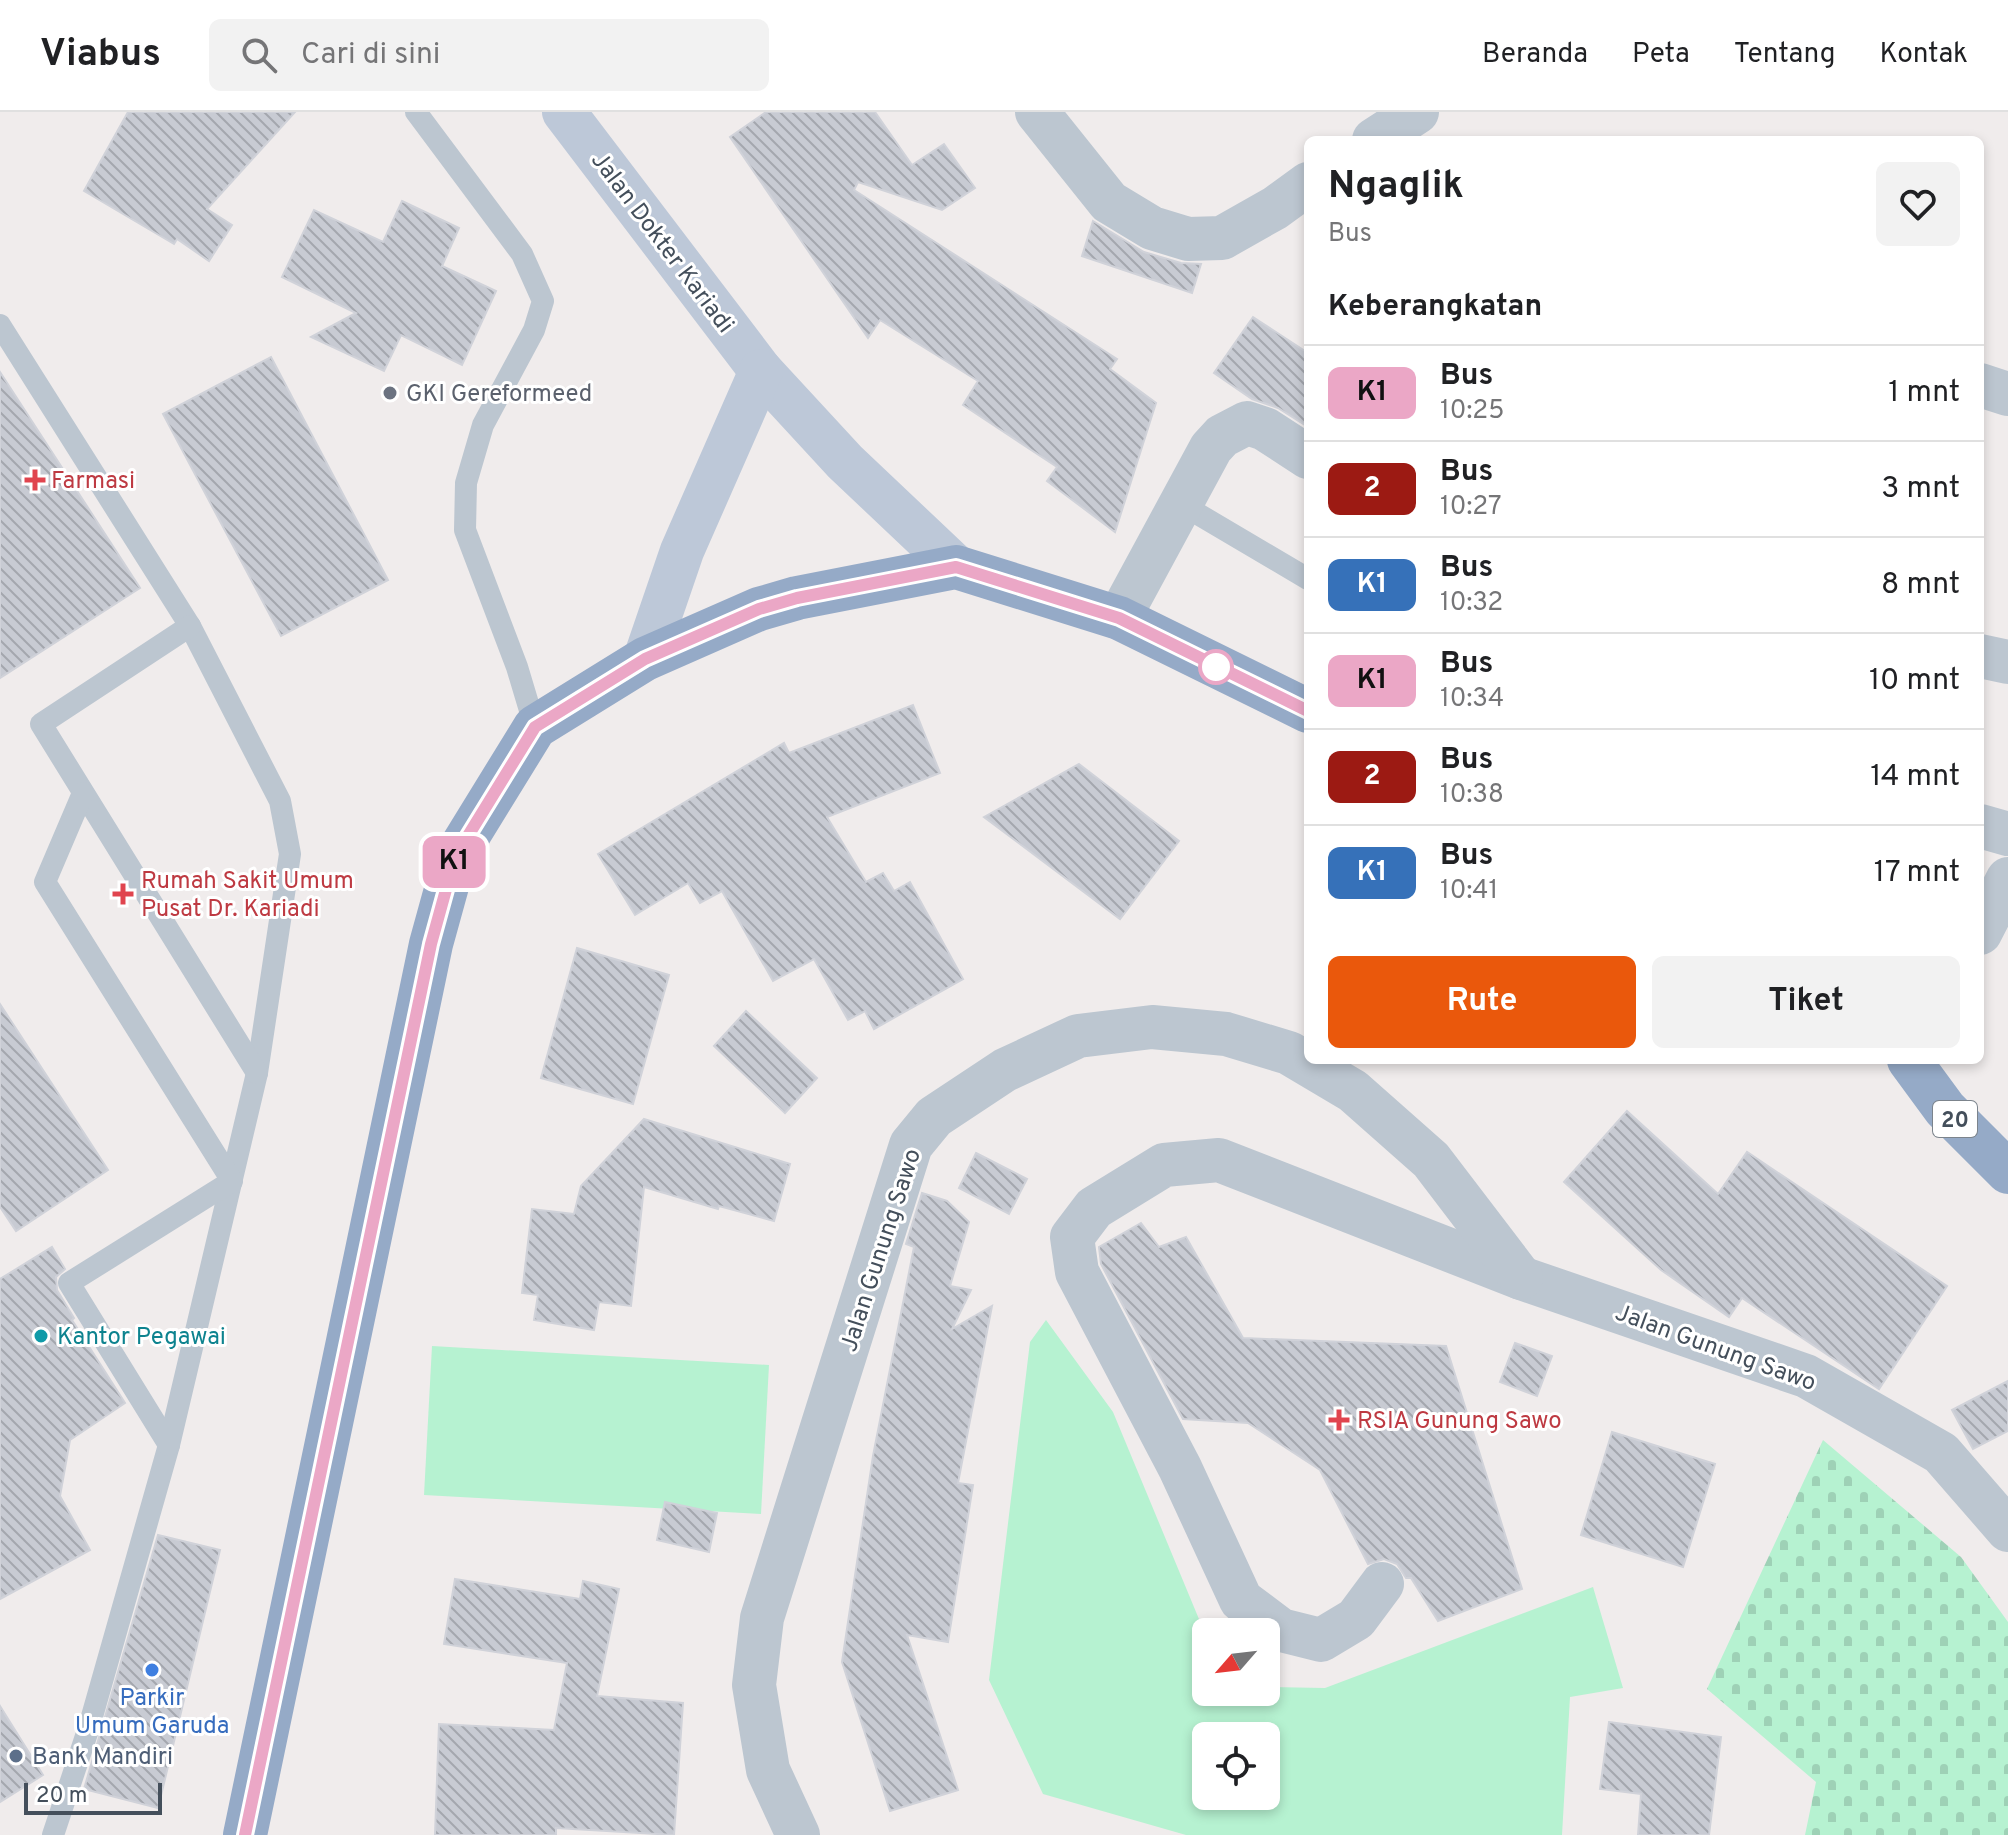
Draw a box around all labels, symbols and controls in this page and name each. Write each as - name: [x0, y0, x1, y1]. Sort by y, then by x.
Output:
- search box: [209, 19, 769, 91]
- text: Viabus: [40, 31, 161, 80]
- icon: search: [237, 33, 281, 77]
- text: Cari di sini: [301, 37, 441, 74]
- text: Beranda: [1482, 37, 1588, 73]
- text: Peta: [1632, 37, 1690, 73]
- text: Tentang: [1734, 37, 1835, 73]
- text: Kontak: [1879, 37, 1968, 73]
- street label: Jalan Dokter Kariadi: [583, 147, 739, 340]
- button: heart: [1876, 162, 1960, 246]
- text: Ngaglik: [1328, 163, 1464, 212]
- text: Bus: [1328, 218, 1372, 251]
- text: Keberangkatan: [1328, 289, 1542, 326]
- text: Bus: [1440, 358, 1493, 395]
- text: K1: [1357, 375, 1387, 411]
- text: 1 mnt: [1888, 375, 1960, 412]
- place label: GKI Gereformeed: [406, 380, 592, 410]
- marker: GKI Gereformeed: [381, 384, 399, 402]
- text: 10:25: [1440, 395, 1504, 428]
- text: Bus: [1440, 454, 1493, 491]
- place label: Farmasi: [51, 467, 135, 497]
- marker: Farmasi: [26, 471, 44, 489]
- text: 2: [1363, 471, 1381, 507]
- text: 3 mnt: [1881, 471, 1960, 508]
- text: 10:27: [1440, 491, 1501, 524]
- text: Bus: [1440, 550, 1493, 587]
- text: K1: [1357, 567, 1387, 603]
- text: 8 mnt: [1881, 567, 1960, 604]
- text: 10:32: [1440, 587, 1503, 620]
- text: Bus: [1440, 646, 1493, 683]
- unlabelled marker: [1199, 650, 1233, 684]
- text: K1: [1357, 663, 1387, 699]
- text: 10 mnt: [1869, 663, 1960, 700]
- text: 10:34: [1440, 683, 1504, 716]
- text: Bus: [1440, 742, 1493, 779]
- text: 2: [1363, 759, 1381, 795]
- text: 14 mnt: [1870, 759, 1960, 796]
- text: 10:38: [1440, 779, 1504, 812]
- line badge: K1: [418, 836, 490, 888]
- text: Bus: [1440, 838, 1493, 875]
- text: K1: [439, 844, 469, 880]
- text: K1: [1357, 855, 1387, 891]
- text: 17 mnt: [1874, 855, 1960, 892]
- place label: Rumah Sakit Umum Pusat Dr. Kariadi: [141, 867, 354, 925]
- text: 10:41: [1440, 875, 1498, 908]
- marker: Rumah Sakit Umum Pusat Dr. Kariadi: [112, 883, 134, 905]
- button: Rute: [1328, 956, 1636, 1048]
- button: Tiket: [1652, 956, 1960, 1048]
- road number: 20: [1933, 1101, 1977, 1137]
- street label: Jalan Gunung Sawo: [835, 1145, 929, 1356]
- street label: Jalan Gunung Sawo: [1611, 1299, 1820, 1399]
- place label: Kantor Pegawai: [57, 1323, 226, 1353]
- marker: Kantor Pegawai: [32, 1327, 50, 1345]
- place label: RSIA Gunung Sawo: [1357, 1407, 1562, 1437]
- marker: RSIA Gunung Sawo: [1328, 1409, 1350, 1431]
- north arrow: [1192, 1618, 1280, 1706]
- map controls: [1192, 1618, 1280, 1810]
- marker: Parkir Umum Garuda: [143, 1661, 161, 1679]
- place label: Parkir Umum Garuda: [75, 1684, 229, 1742]
- button: locate: [1192, 1722, 1280, 1810]
- place label: Bank Mandiri: [32, 1743, 173, 1773]
- marker: Bank Mandiri: [7, 1747, 25, 1765]
- scale bar: [24, 1779, 162, 1815]
- text: 20 m: [36, 1783, 87, 1810]

